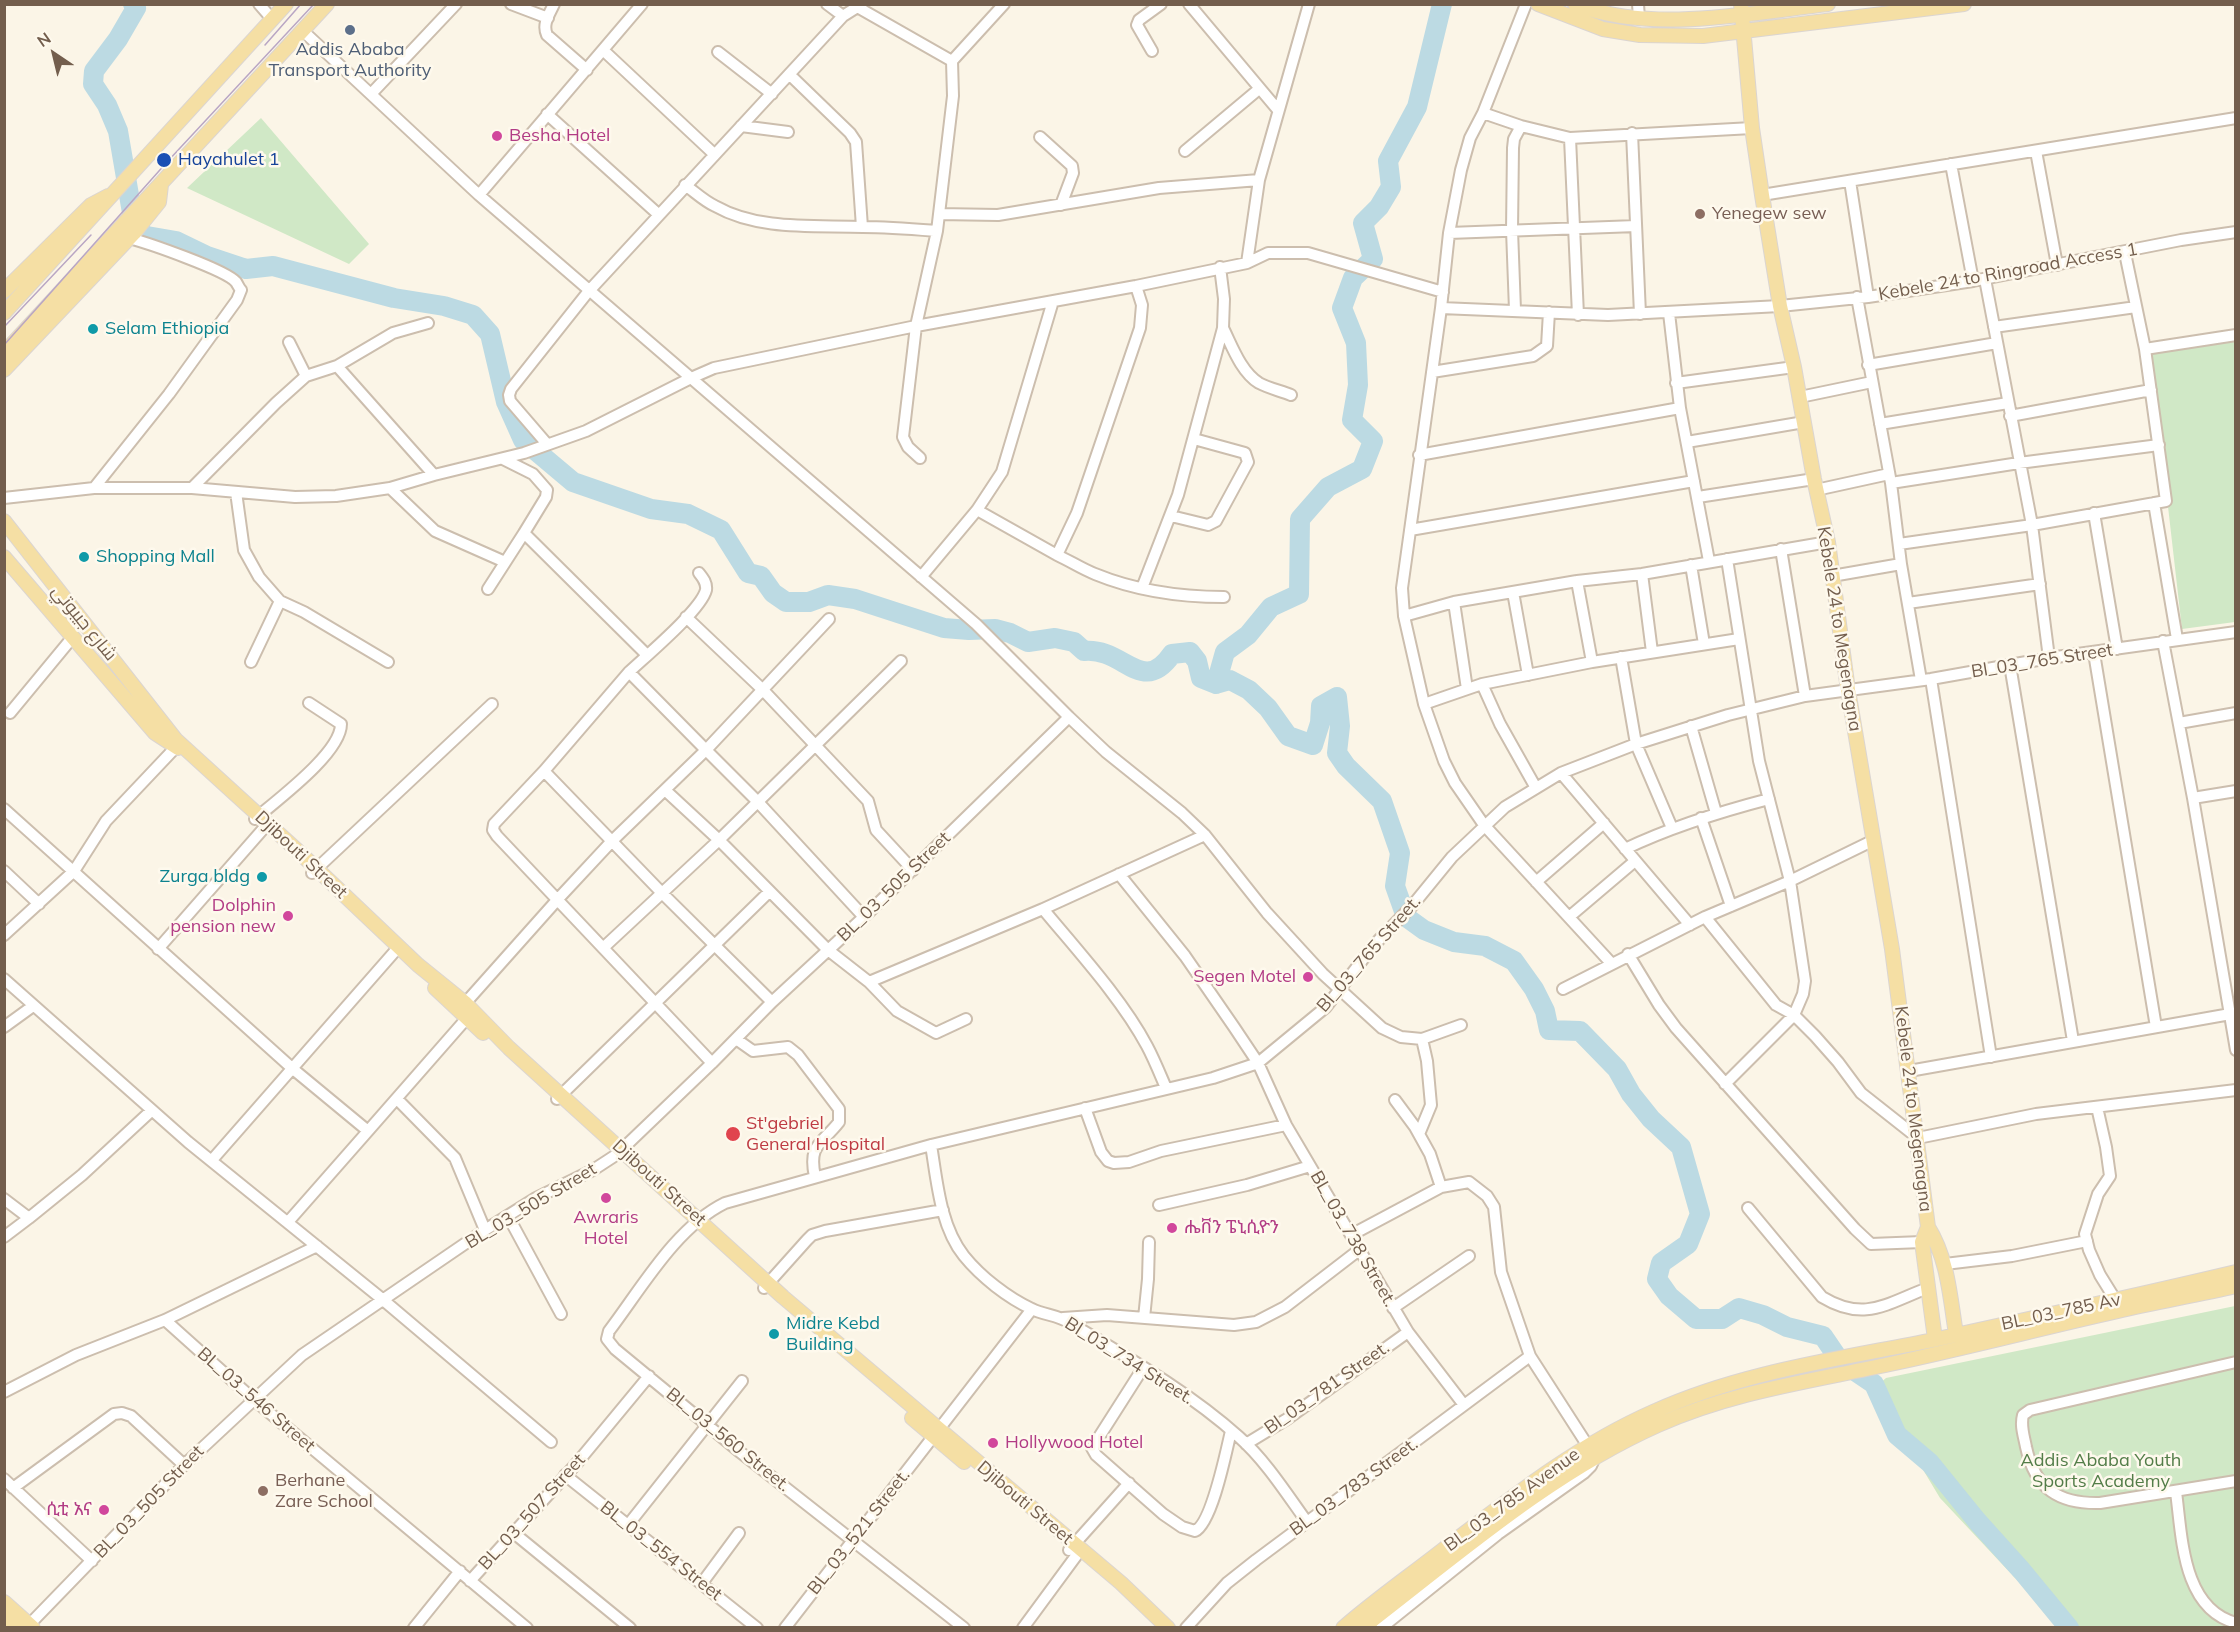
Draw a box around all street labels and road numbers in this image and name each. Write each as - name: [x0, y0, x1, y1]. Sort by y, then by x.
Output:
- street label: Kebele 24 to Ringroad Access 1: [1877, 239, 2139, 305]
- street label: Kebele 24 to Megenagna: [1812, 525, 1866, 733]
- street label: شارع جيبوتي: [47, 581, 121, 665]
- street label: Bl_03_765 Street: [1970, 639, 2114, 683]
- street label: Djibouti Street: [250, 807, 352, 903]
- street label: BL_03_505 Street: [833, 828, 955, 946]
- street label: Bl_03_765 Street.: [1312, 891, 1426, 1017]
- street label: Kebele 24 to Megenagna: [1890, 1005, 1936, 1213]
- street label: Djibouti Street: [608, 1135, 710, 1231]
- street label: BL_03_505 Street: [462, 1158, 600, 1254]
- street label: BL_03_738 Street.: [1305, 1167, 1401, 1311]
- street label: BL_03_785 Av: [1999, 1289, 2123, 1335]
- street label: Bl_03_734 Street.: [1061, 1313, 1197, 1409]
- street label: Bl_03_781 Street.: [1260, 1337, 1394, 1439]
- street label: BL_03_546 Street: [193, 1343, 319, 1457]
- street label: BL_03_560 Street.: [662, 1383, 794, 1497]
- street label: BL_03_783 Street.: [1286, 1433, 1422, 1541]
- street label: BL_03_505 Street: [90, 1441, 208, 1563]
- street label: BL_03_785 Avenue: [1440, 1444, 1584, 1556]
- street label: BL_03_507 Street: [474, 1449, 590, 1575]
- street label: Djibouti Street: [973, 1457, 1077, 1549]
- street label: BL_03_521 Street.: [803, 1465, 915, 1599]
- street label: BL_03_554 Street: [596, 1497, 726, 1605]

